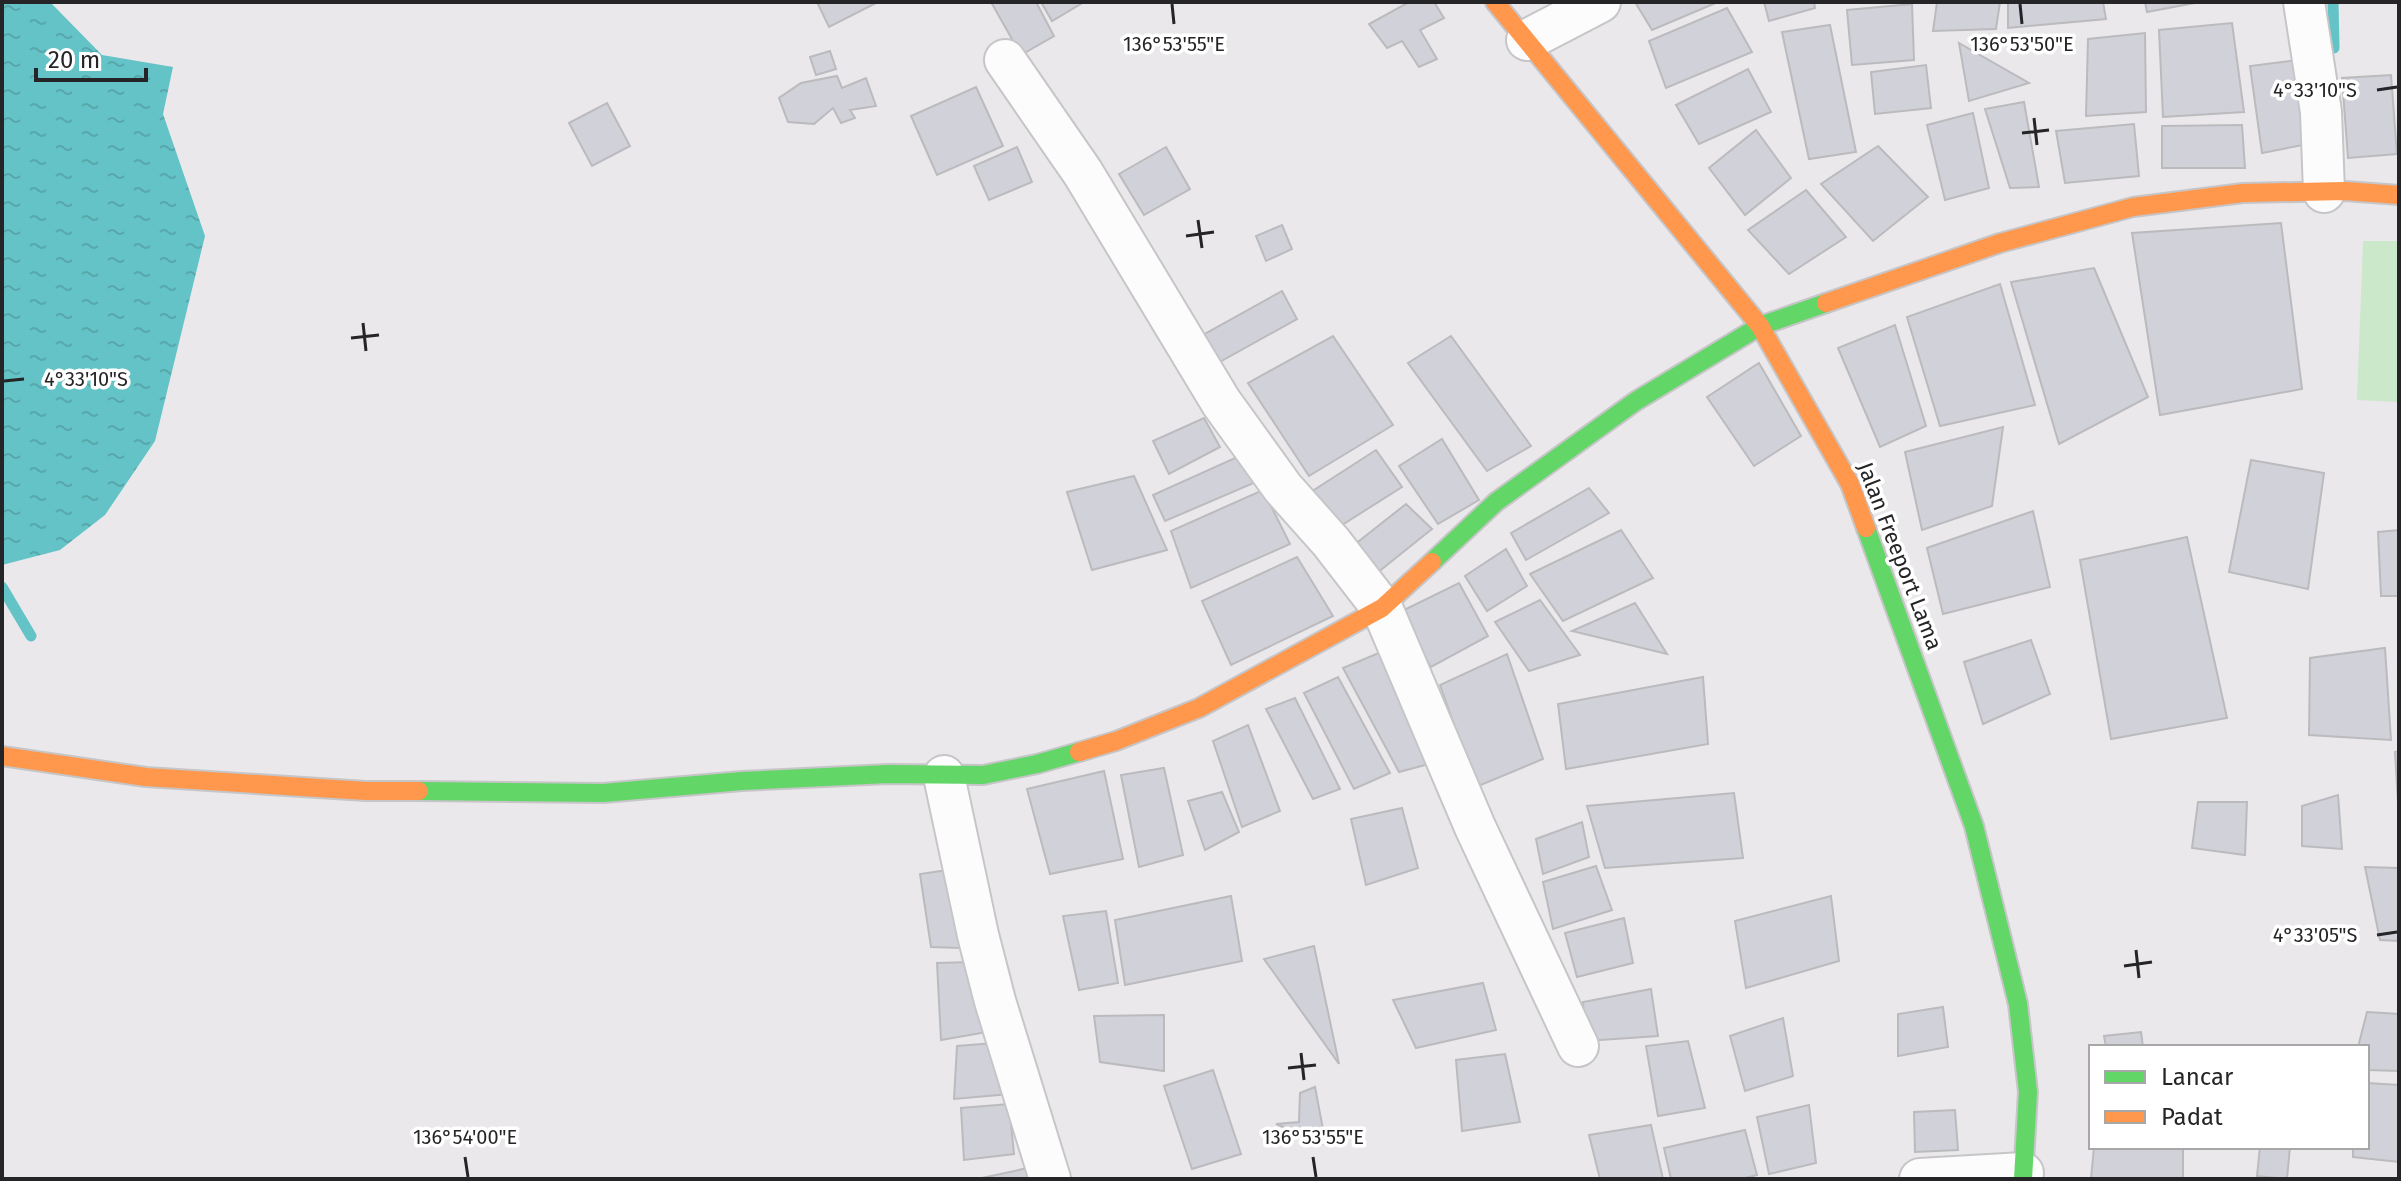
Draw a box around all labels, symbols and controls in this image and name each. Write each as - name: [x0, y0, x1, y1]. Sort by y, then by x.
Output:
- scale bar: [36, 32, 146, 82]
- text: 136°53'55"E: [1123, 32, 1225, 56]
- text: 136°53'50"E: [1970, 32, 2074, 56]
- text: 20 m: [48, 46, 100, 74]
- text: 4°33'10"S: [2273, 78, 2357, 102]
- text: 4°33'10"S: [44, 367, 128, 391]
- street label: Jalan Freeport Lama: [1852, 458, 1948, 654]
- text: 4°33'05"S: [2273, 923, 2357, 947]
- legend: [2089, 1045, 2369, 1149]
- text: Lancar: [2161, 1063, 2234, 1091]
- text: Padat: [2161, 1103, 2223, 1131]
- text: 136°54'00"E: [413, 1125, 517, 1149]
- text: 136°53'55"E: [1262, 1125, 1364, 1149]

